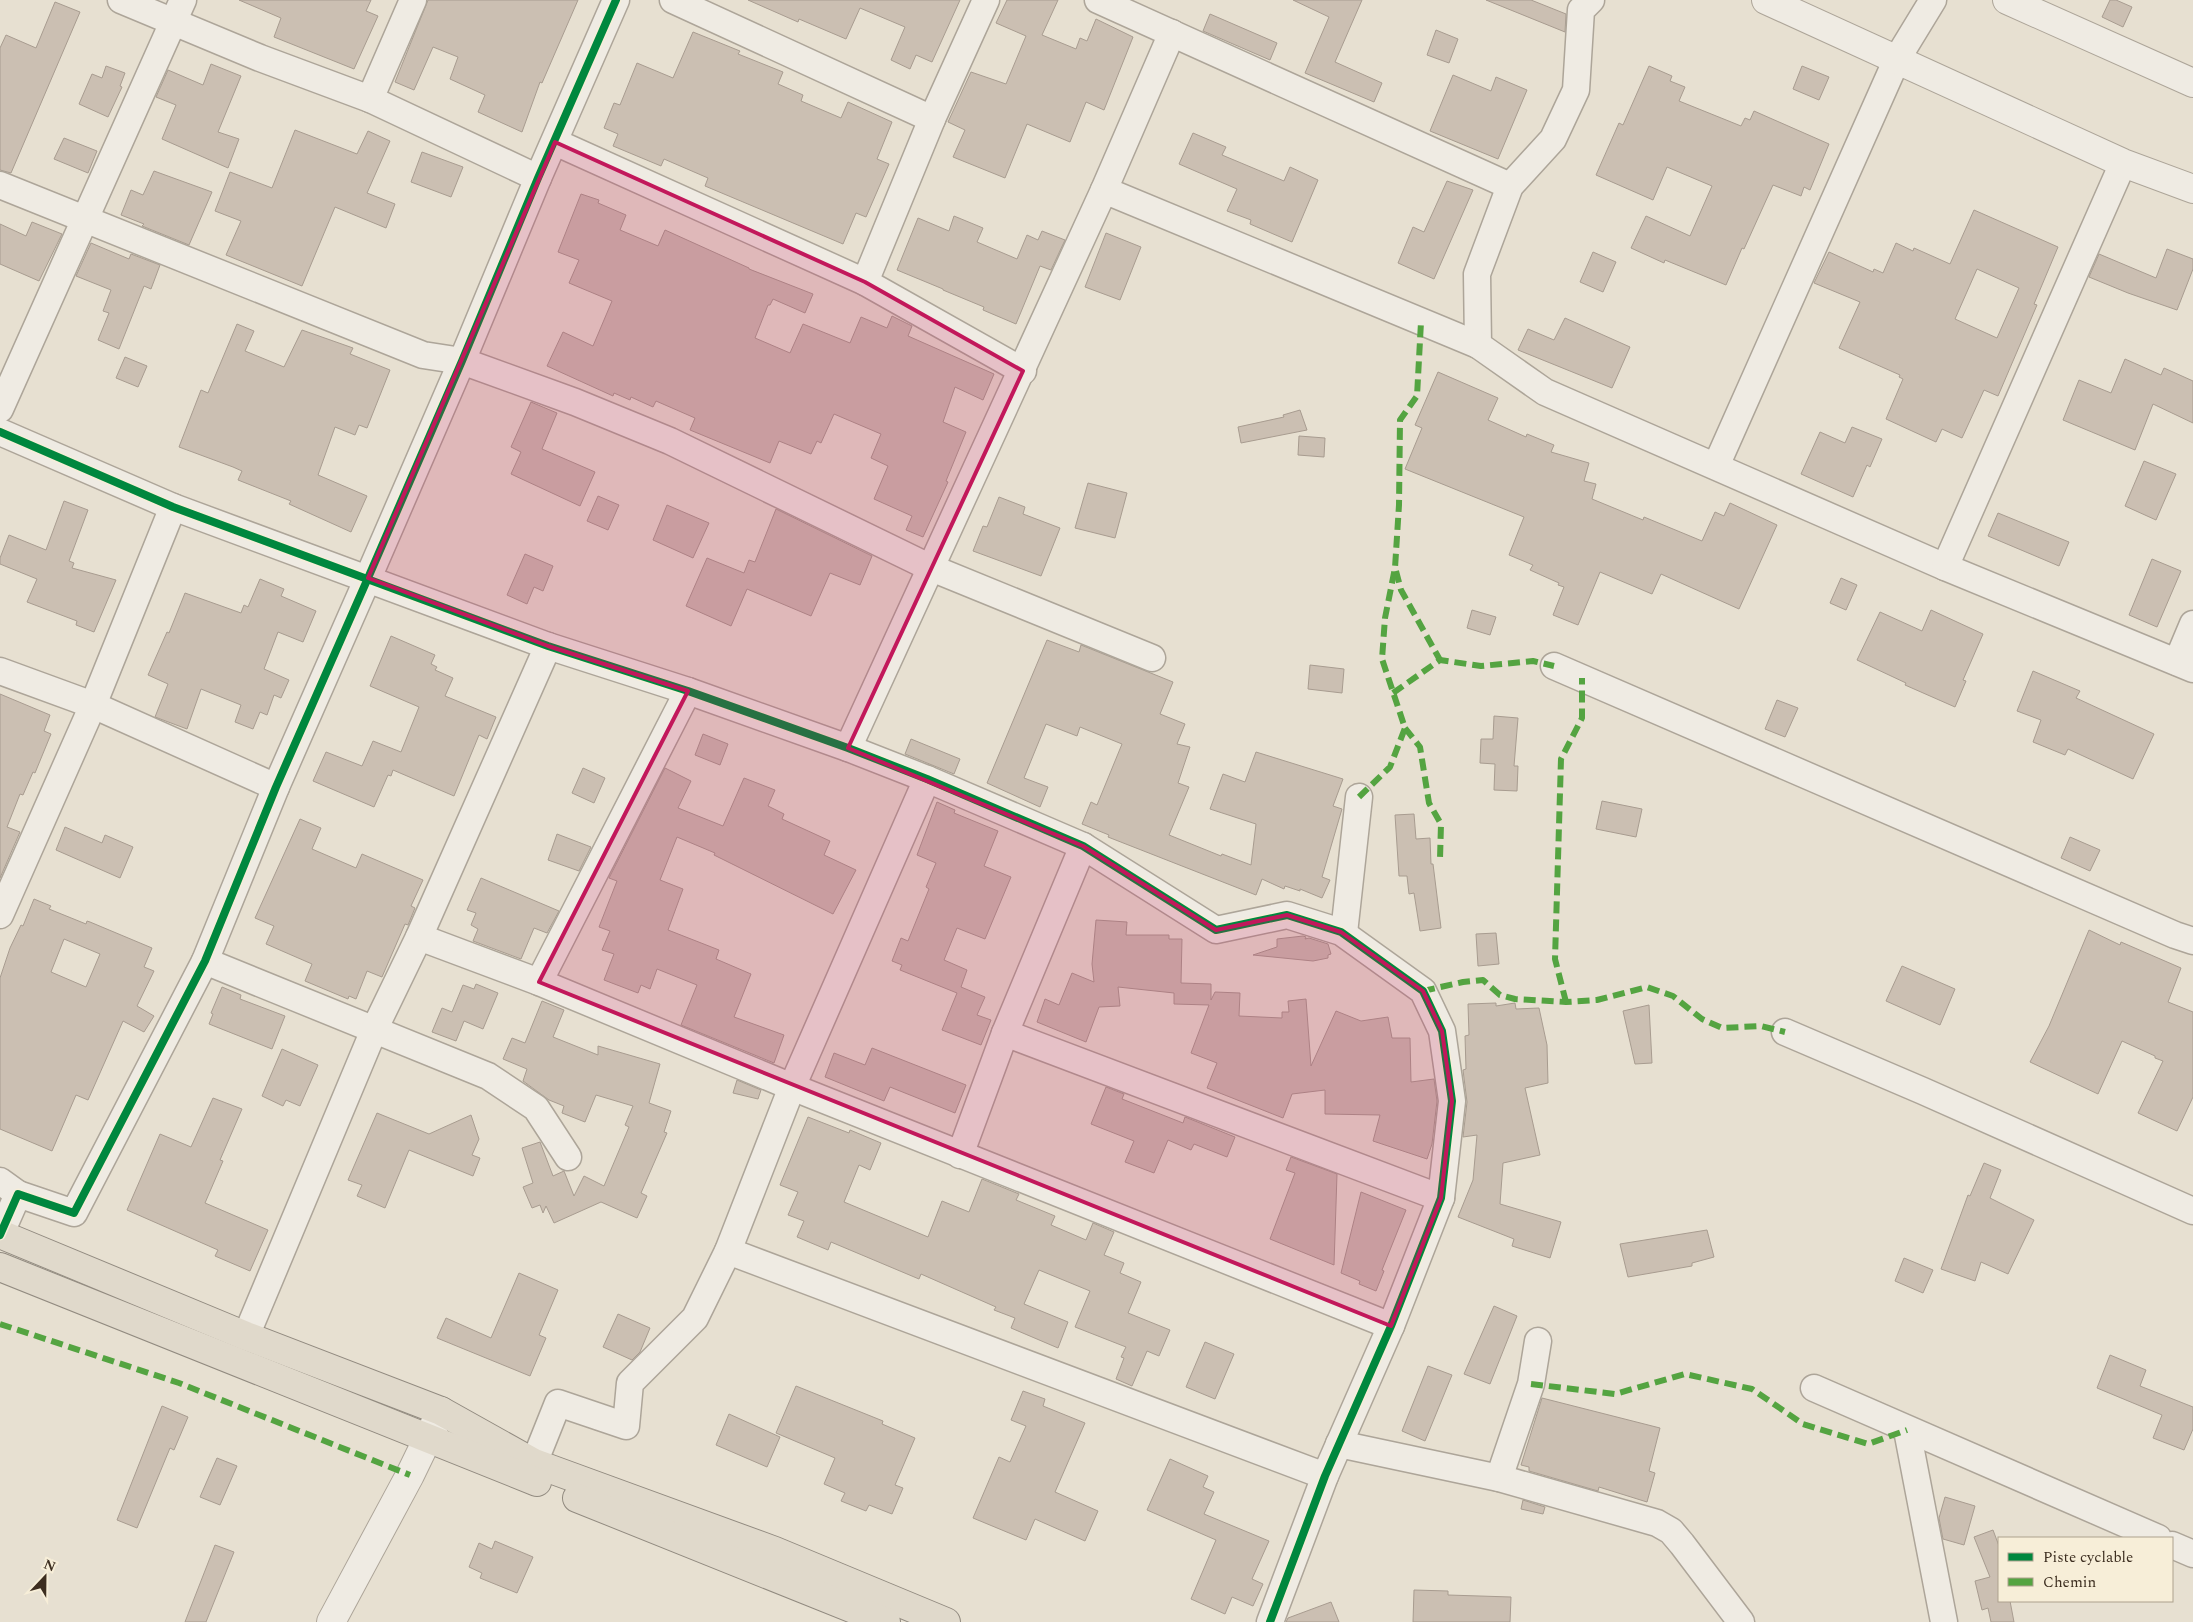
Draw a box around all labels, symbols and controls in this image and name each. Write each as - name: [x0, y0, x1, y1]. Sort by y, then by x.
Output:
- legend: [1998, 1537, 2173, 1602]
- text: Piste cyclable: [2043, 1546, 2133, 1569]
- north arrow: [20, 1552, 70, 1602]
- text: N: [40, 1554, 59, 1577]
- text: Chemin: [2043, 1571, 2096, 1594]

